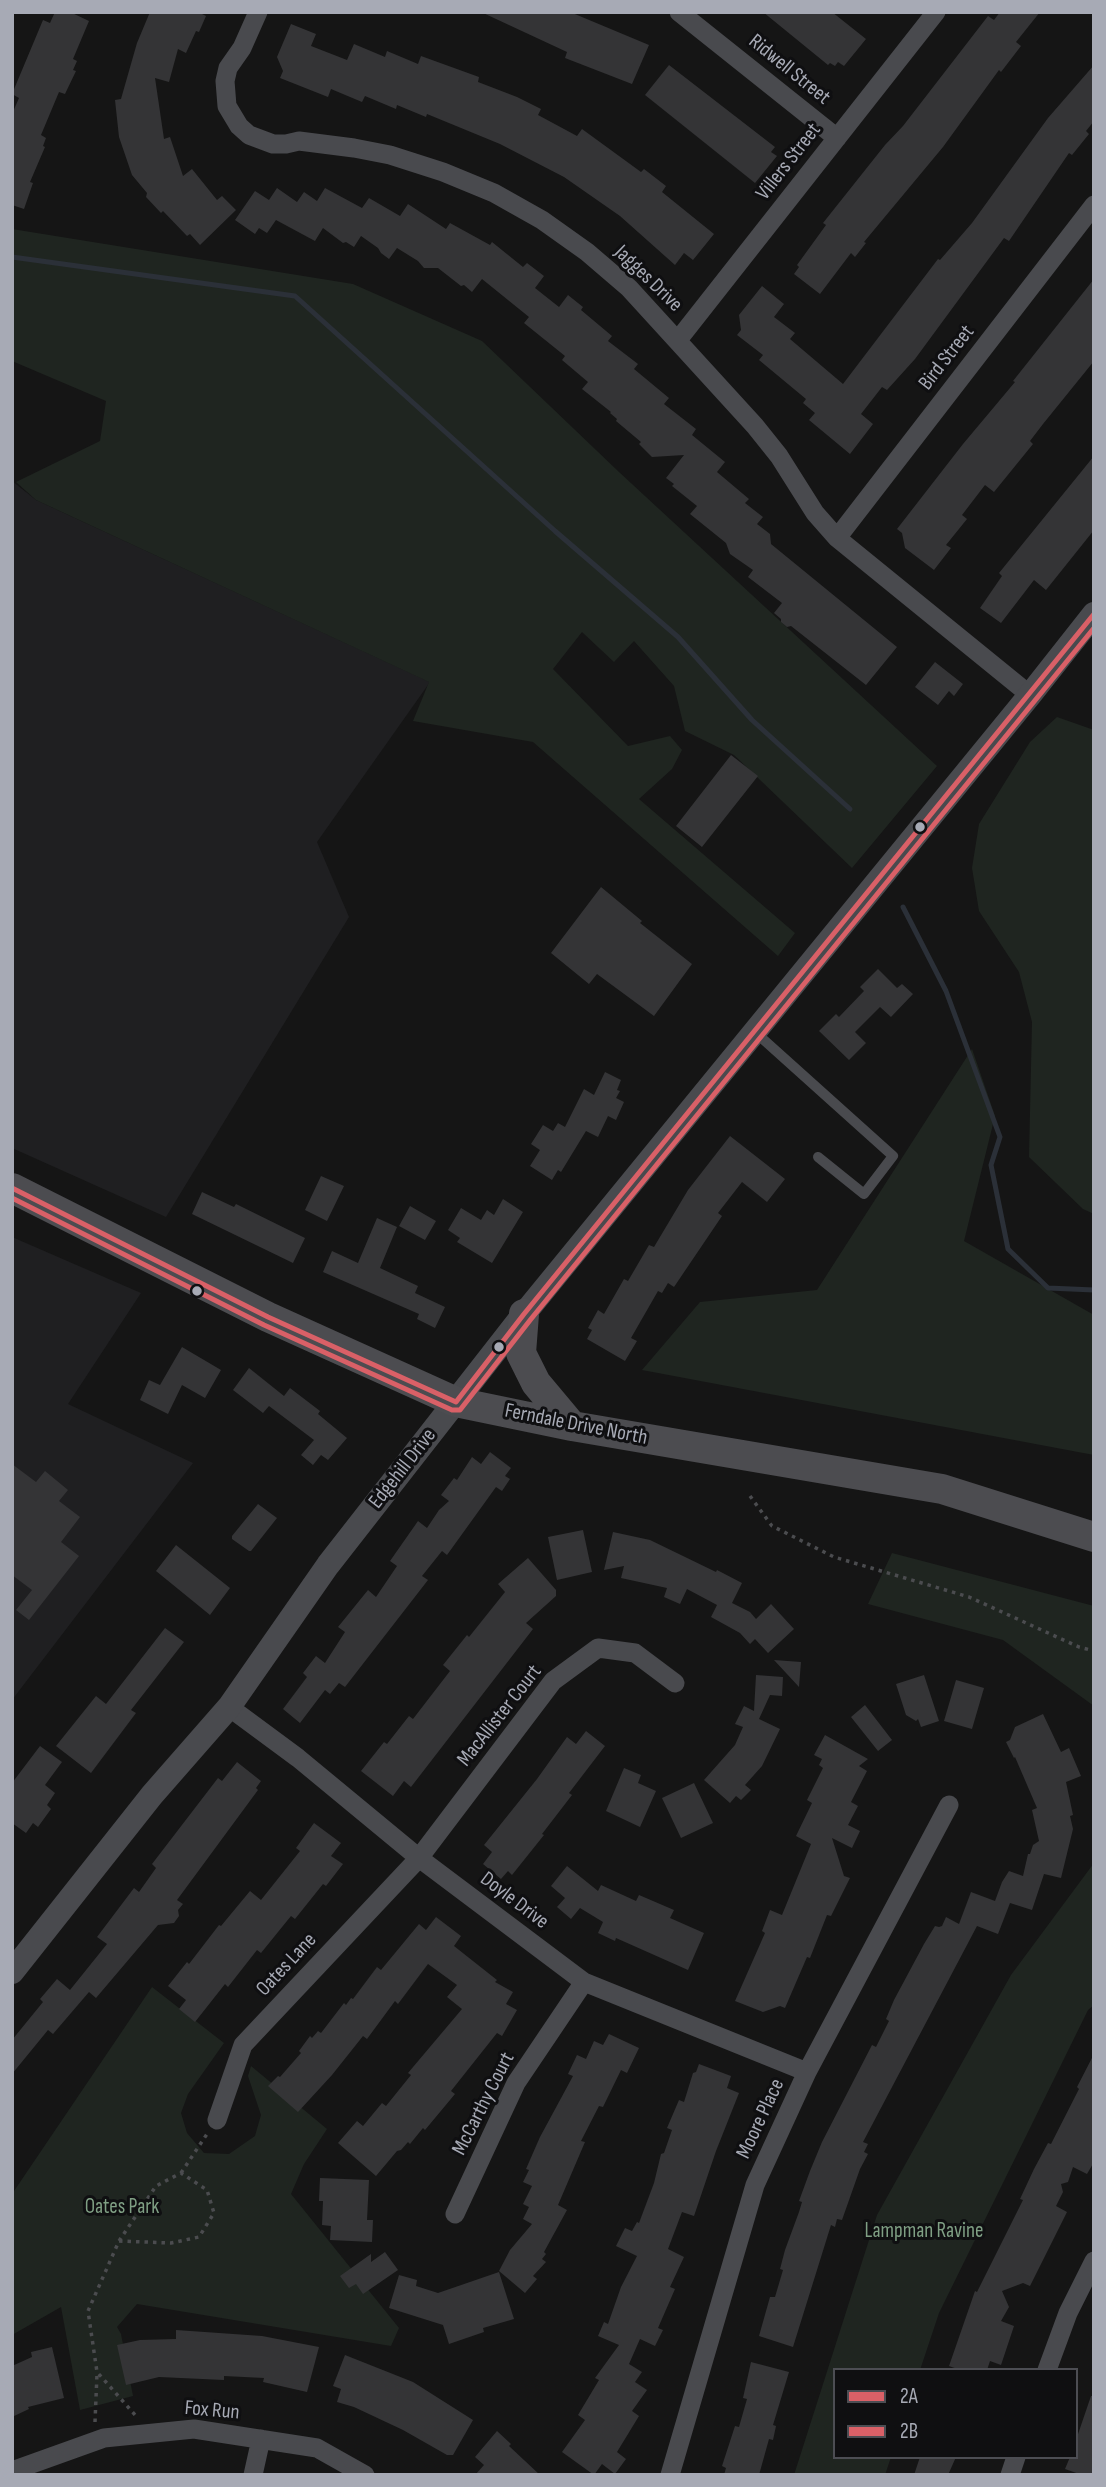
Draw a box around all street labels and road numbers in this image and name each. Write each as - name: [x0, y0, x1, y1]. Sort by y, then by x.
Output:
- street label: Ridwell Street: [743, 29, 835, 111]
- street label: Villers Street: [751, 119, 827, 205]
- street label: Jagges Drive: [609, 240, 687, 318]
- street label: Bird Street: [914, 321, 980, 395]
- street label: Ferndale Drive North: [503, 1399, 649, 1451]
- street label: Edgehill Drive: [364, 1424, 442, 1514]
- street label: MacAllister Court: [452, 1660, 548, 1772]
- street label: Doyle Drive: [475, 1867, 553, 1935]
- street label: Oates Lane: [251, 1928, 323, 2002]
- street label: McCarthy Court: [447, 2048, 521, 2160]
- street label: Moore Place: [732, 2075, 790, 2163]
- street label: Fox Run: [184, 2396, 240, 2426]

